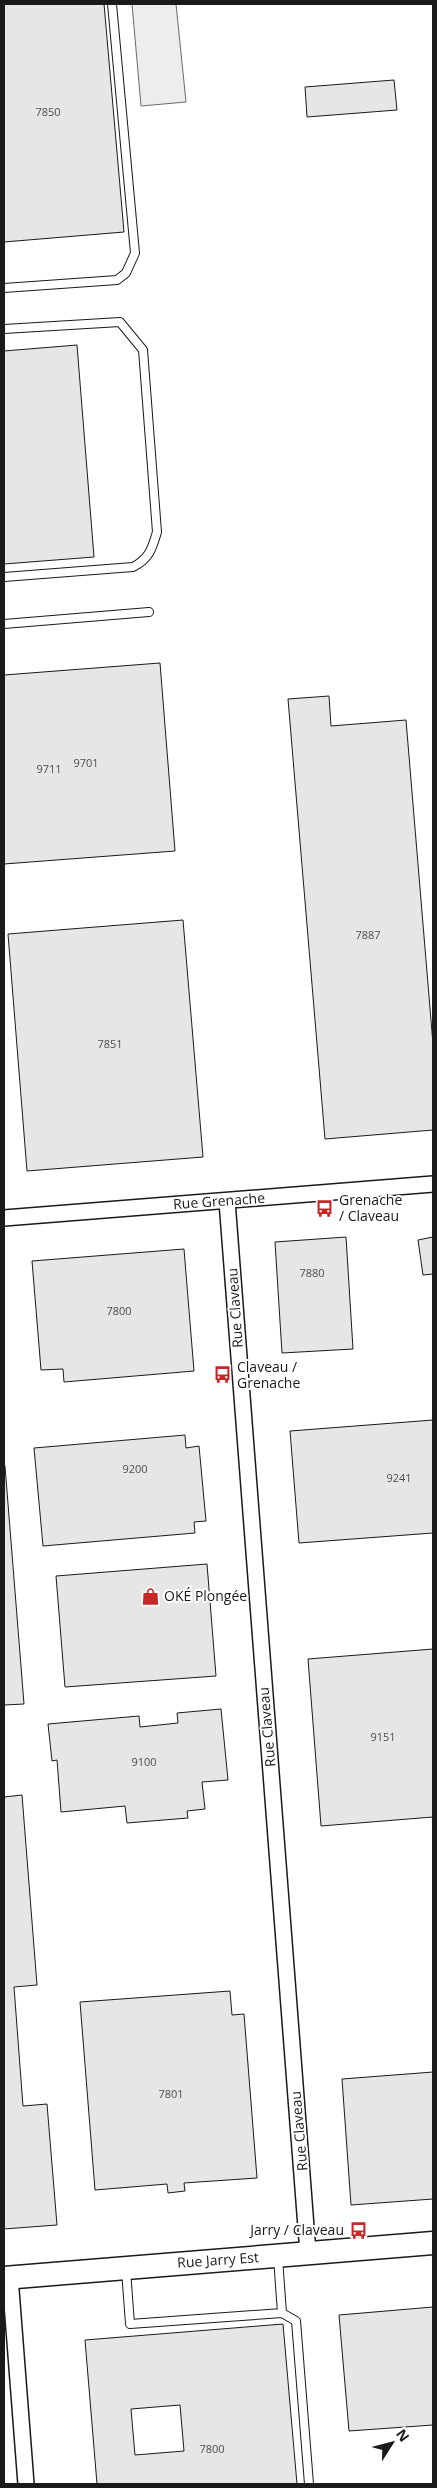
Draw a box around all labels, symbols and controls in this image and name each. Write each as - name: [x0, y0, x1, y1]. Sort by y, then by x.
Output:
- house number: 7850: [35, 104, 61, 119]
- house number: 9701: [73, 755, 99, 770]
- house number: 9711: [36, 761, 62, 776]
- house number: 7887: [355, 927, 381, 942]
- house number: 7851: [97, 1036, 123, 1051]
- street label: Rue Grenache: [172, 1188, 266, 1213]
- place label: Grenache / Claveau: [339, 1190, 402, 1225]
- bus stop icon: Grenache / Claveau: [315, 1198, 335, 1218]
- house number: 7880: [299, 1265, 325, 1280]
- street label: Rue Claveau: [222, 1267, 247, 1349]
- house number: 7800: [106, 1303, 132, 1318]
- place label: Claveau / Grenache: [237, 1357, 300, 1392]
- bus stop icon: Claveau / Grenache: [213, 1365, 233, 1385]
- house number: 9200: [122, 1461, 148, 1476]
- house number: 9241: [386, 1470, 412, 1485]
- shop icon: OKÉ Plongée: [140, 1586, 160, 1606]
- place label: OKÉ Plongée: [164, 1586, 247, 1605]
- street label: Rue Claveau: [254, 1686, 279, 1768]
- house number: 9151: [370, 1729, 396, 1744]
- house number: 9100: [131, 1754, 157, 1769]
- house number: 7801: [158, 2086, 184, 2101]
- street label: Rue Claveau: [286, 2090, 311, 2172]
- place label: Jarry / Claveau: [248, 2220, 344, 2239]
- bus stop icon: Jarry / Claveau: [348, 2220, 368, 2240]
- street label: Rue Jarry Est: [176, 2247, 259, 2272]
- north arrow: [367, 2418, 417, 2468]
- text: N: [392, 2425, 414, 2445]
- house number: 7800: [199, 2441, 225, 2456]

